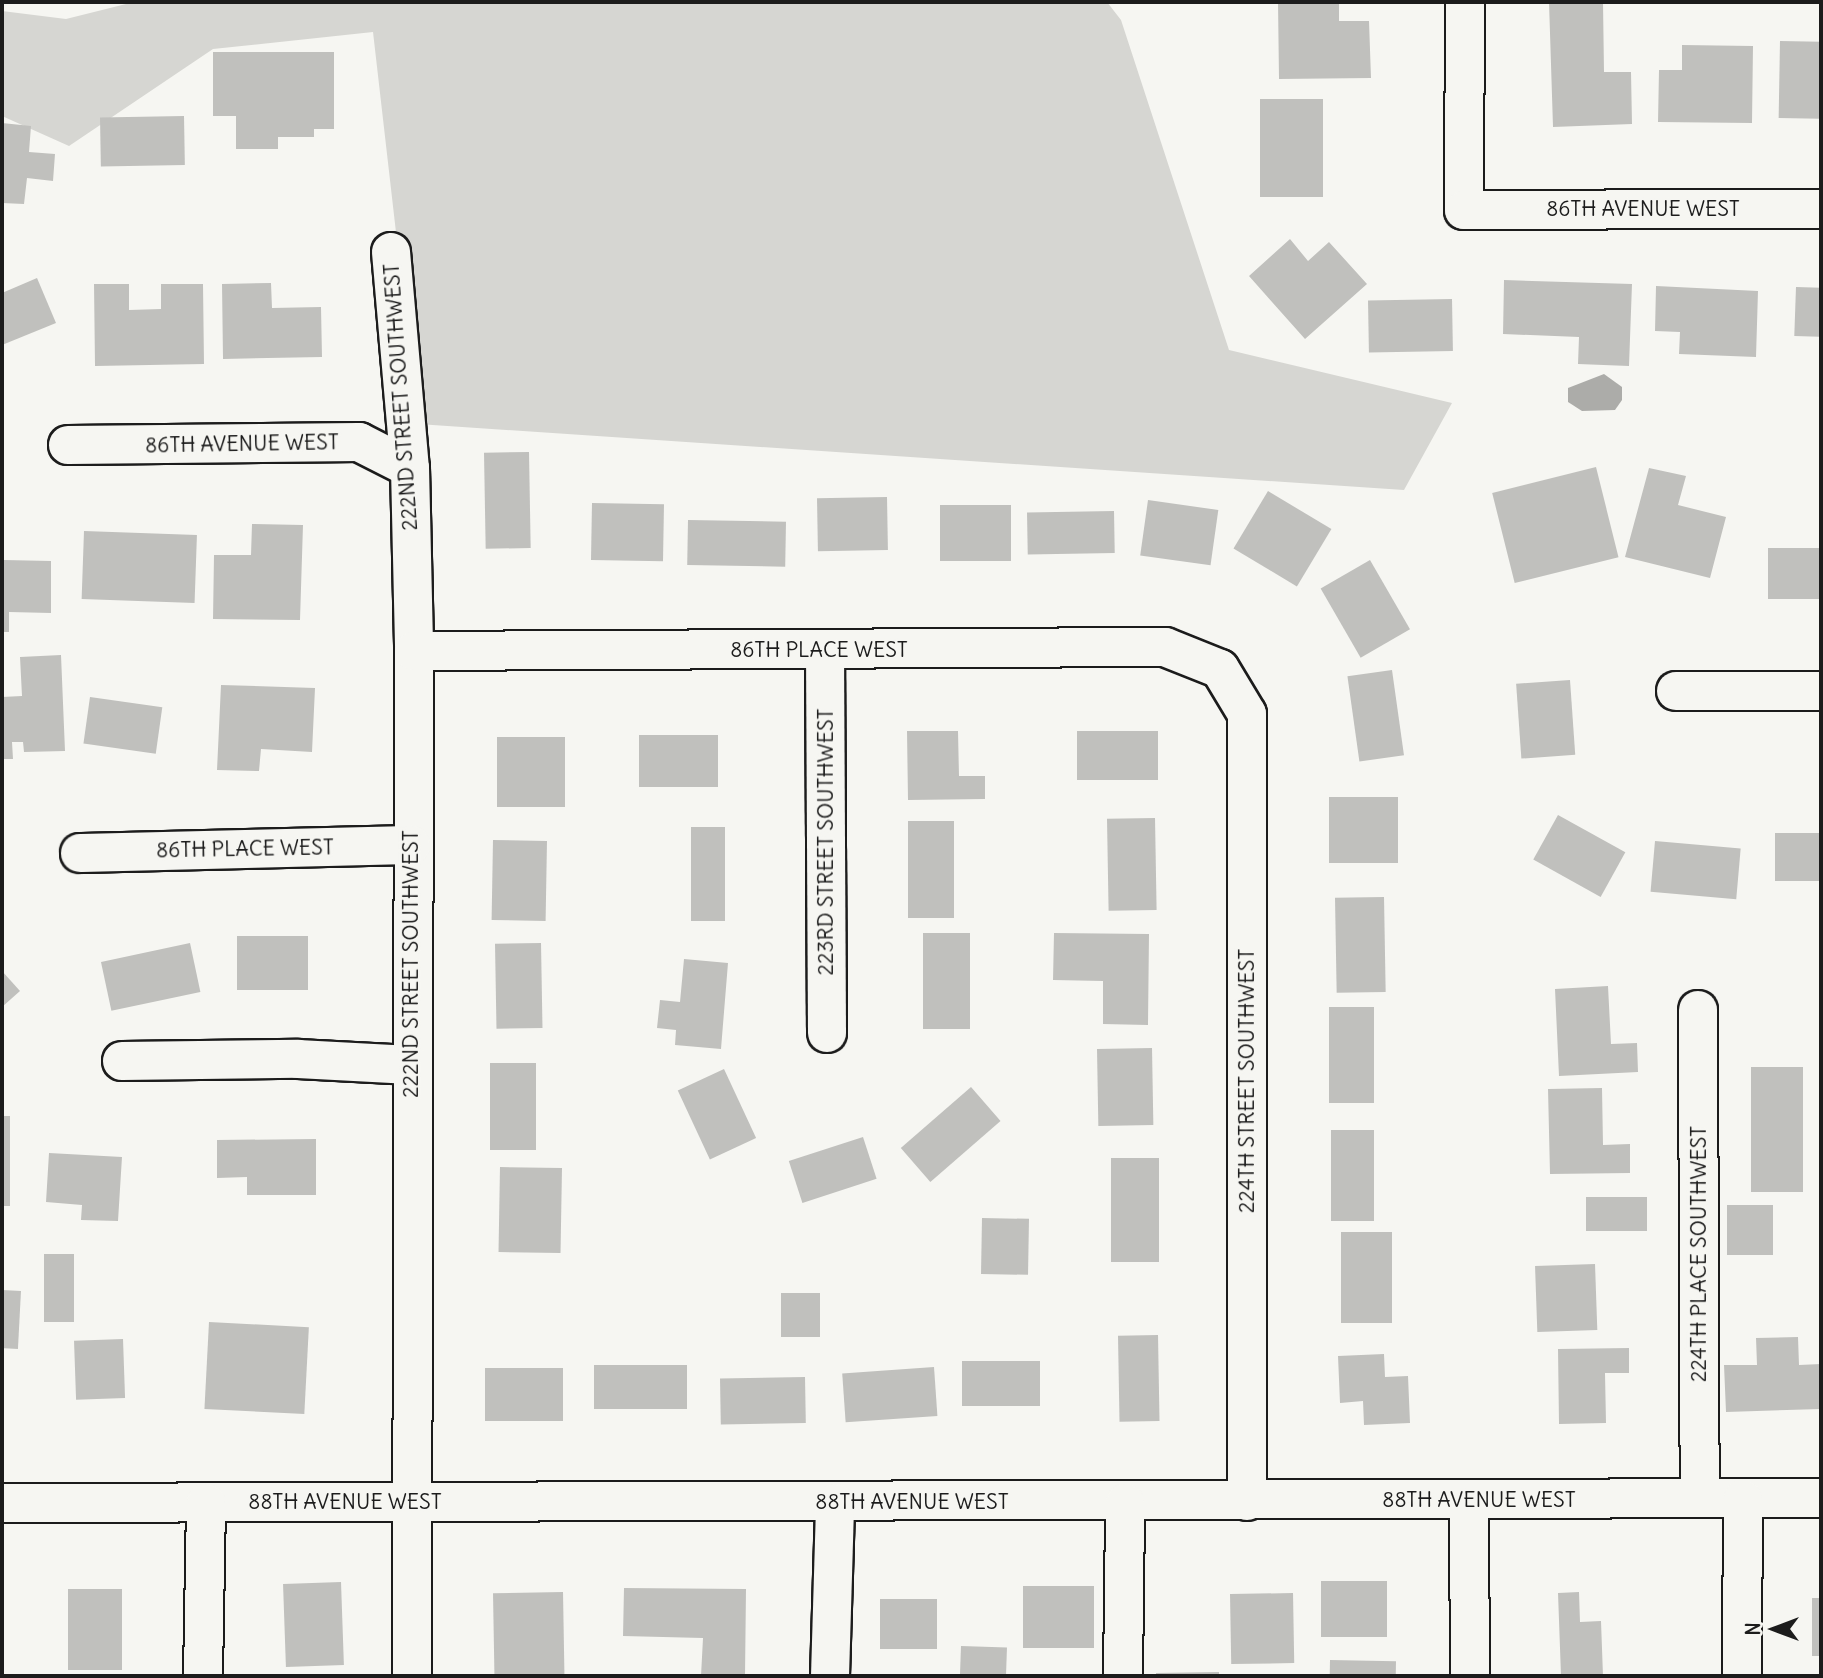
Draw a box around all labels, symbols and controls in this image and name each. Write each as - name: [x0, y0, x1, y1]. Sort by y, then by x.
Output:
- street label: 86TH AVENUE WEST: [1546, 196, 1740, 222]
- street label: 222ND STREET SOUTHWEST: [379, 263, 423, 531]
- street label: 86TH AVENUE WEST: [145, 430, 339, 458]
- street label: 86TH PLACE WEST: [730, 637, 908, 663]
- street label: 223RD STREET SOUTHWEST: [813, 708, 839, 976]
- street label: 222ND STREET SOUTHWEST: [398, 830, 424, 1098]
- street label: 86TH PLACE WEST: [156, 835, 334, 863]
- street label: 224TH STREET SOUTHWEST: [1234, 949, 1260, 1213]
- street label: 224TH PLACE SOUTHWEST: [1686, 1126, 1712, 1382]
- street label: 88TH AVENUE WEST: [1382, 1487, 1576, 1513]
- street label: 88TH AVENUE WEST: [248, 1489, 442, 1515]
- street label: 88TH AVENUE WEST: [815, 1489, 1009, 1515]
- north arrow: [1739, 1594, 1809, 1664]
- text: N: [1741, 1622, 1765, 1636]

